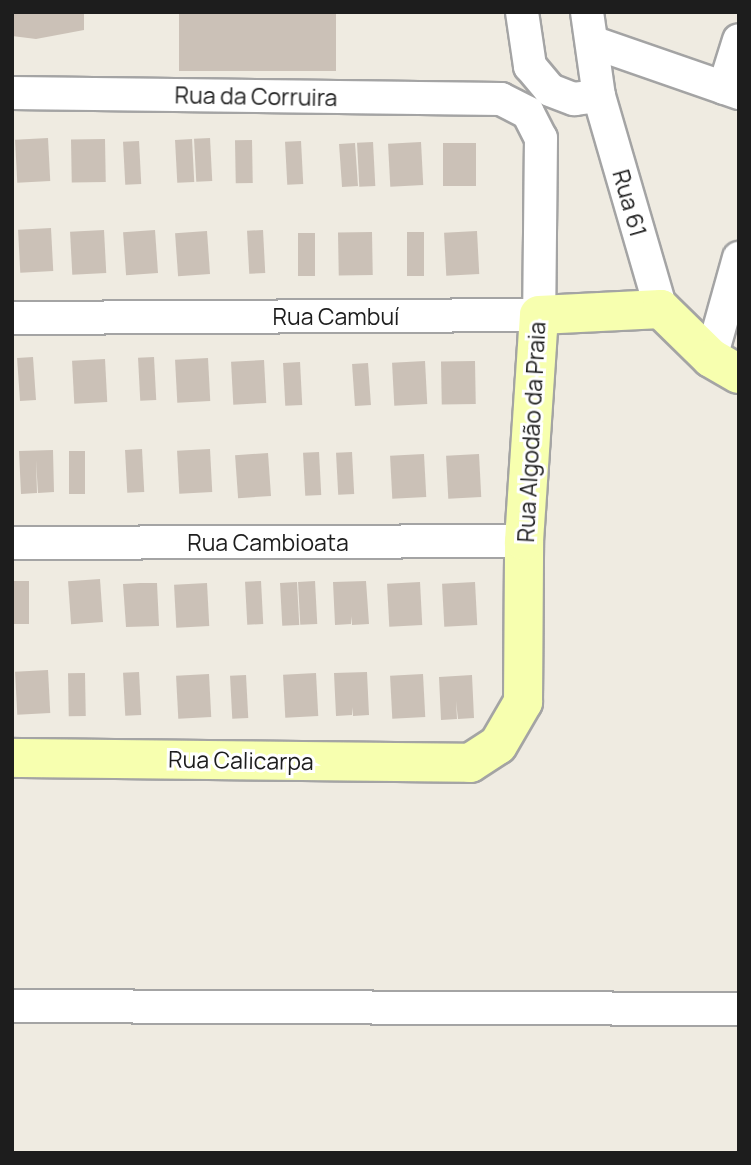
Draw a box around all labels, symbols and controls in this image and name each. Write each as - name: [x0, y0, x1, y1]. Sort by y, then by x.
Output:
- street label: Rua da Corruira: [174, 81, 338, 111]
- street label: Rua 61: [607, 166, 653, 240]
- street label: Rua Cambuí: [273, 302, 399, 330]
- street label: Rua Algodão da Praia: [511, 321, 551, 543]
- street label: Rua Cambioata: [187, 528, 349, 556]
- street label: Rua Calicarpa: [168, 745, 314, 775]

